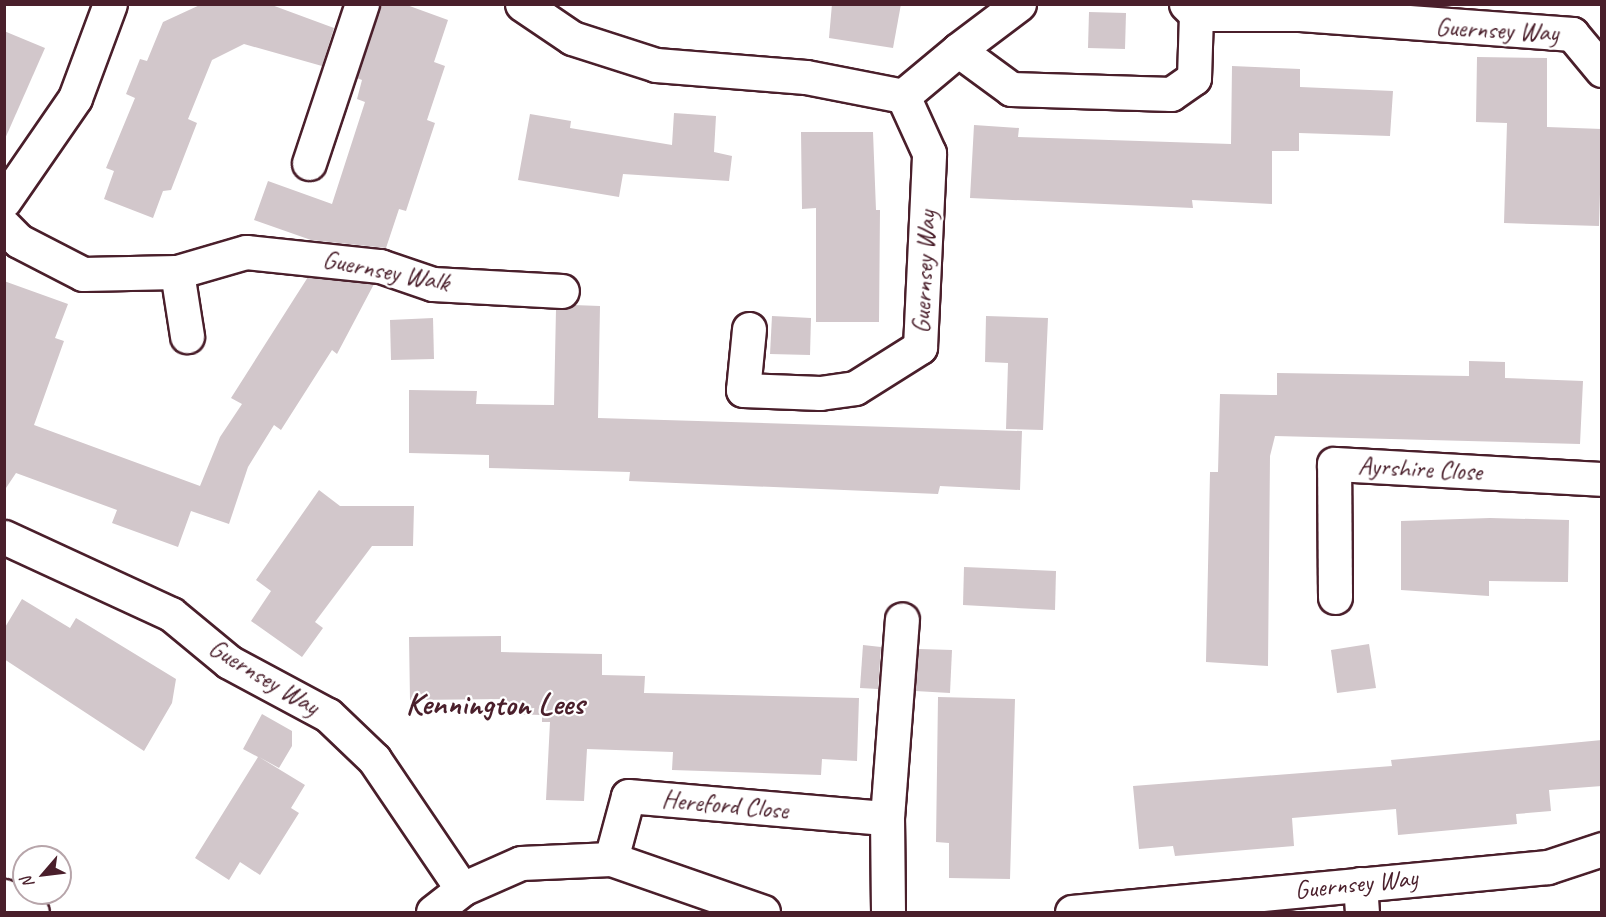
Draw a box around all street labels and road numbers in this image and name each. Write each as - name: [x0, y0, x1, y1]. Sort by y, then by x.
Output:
- street label: Guernsey Way: [1435, 11, 1559, 49]
- street label: Guernsey Way: [905, 210, 943, 334]
- street label: Guernsey Walk: [320, 243, 452, 299]
- street label: Ayrshire Close: [1357, 450, 1483, 488]
- street label: Guernsey Way: [203, 632, 325, 722]
- street label: Hereford Close: [660, 784, 790, 826]
- street label: Guernsey Way: [1293, 862, 1419, 906]

